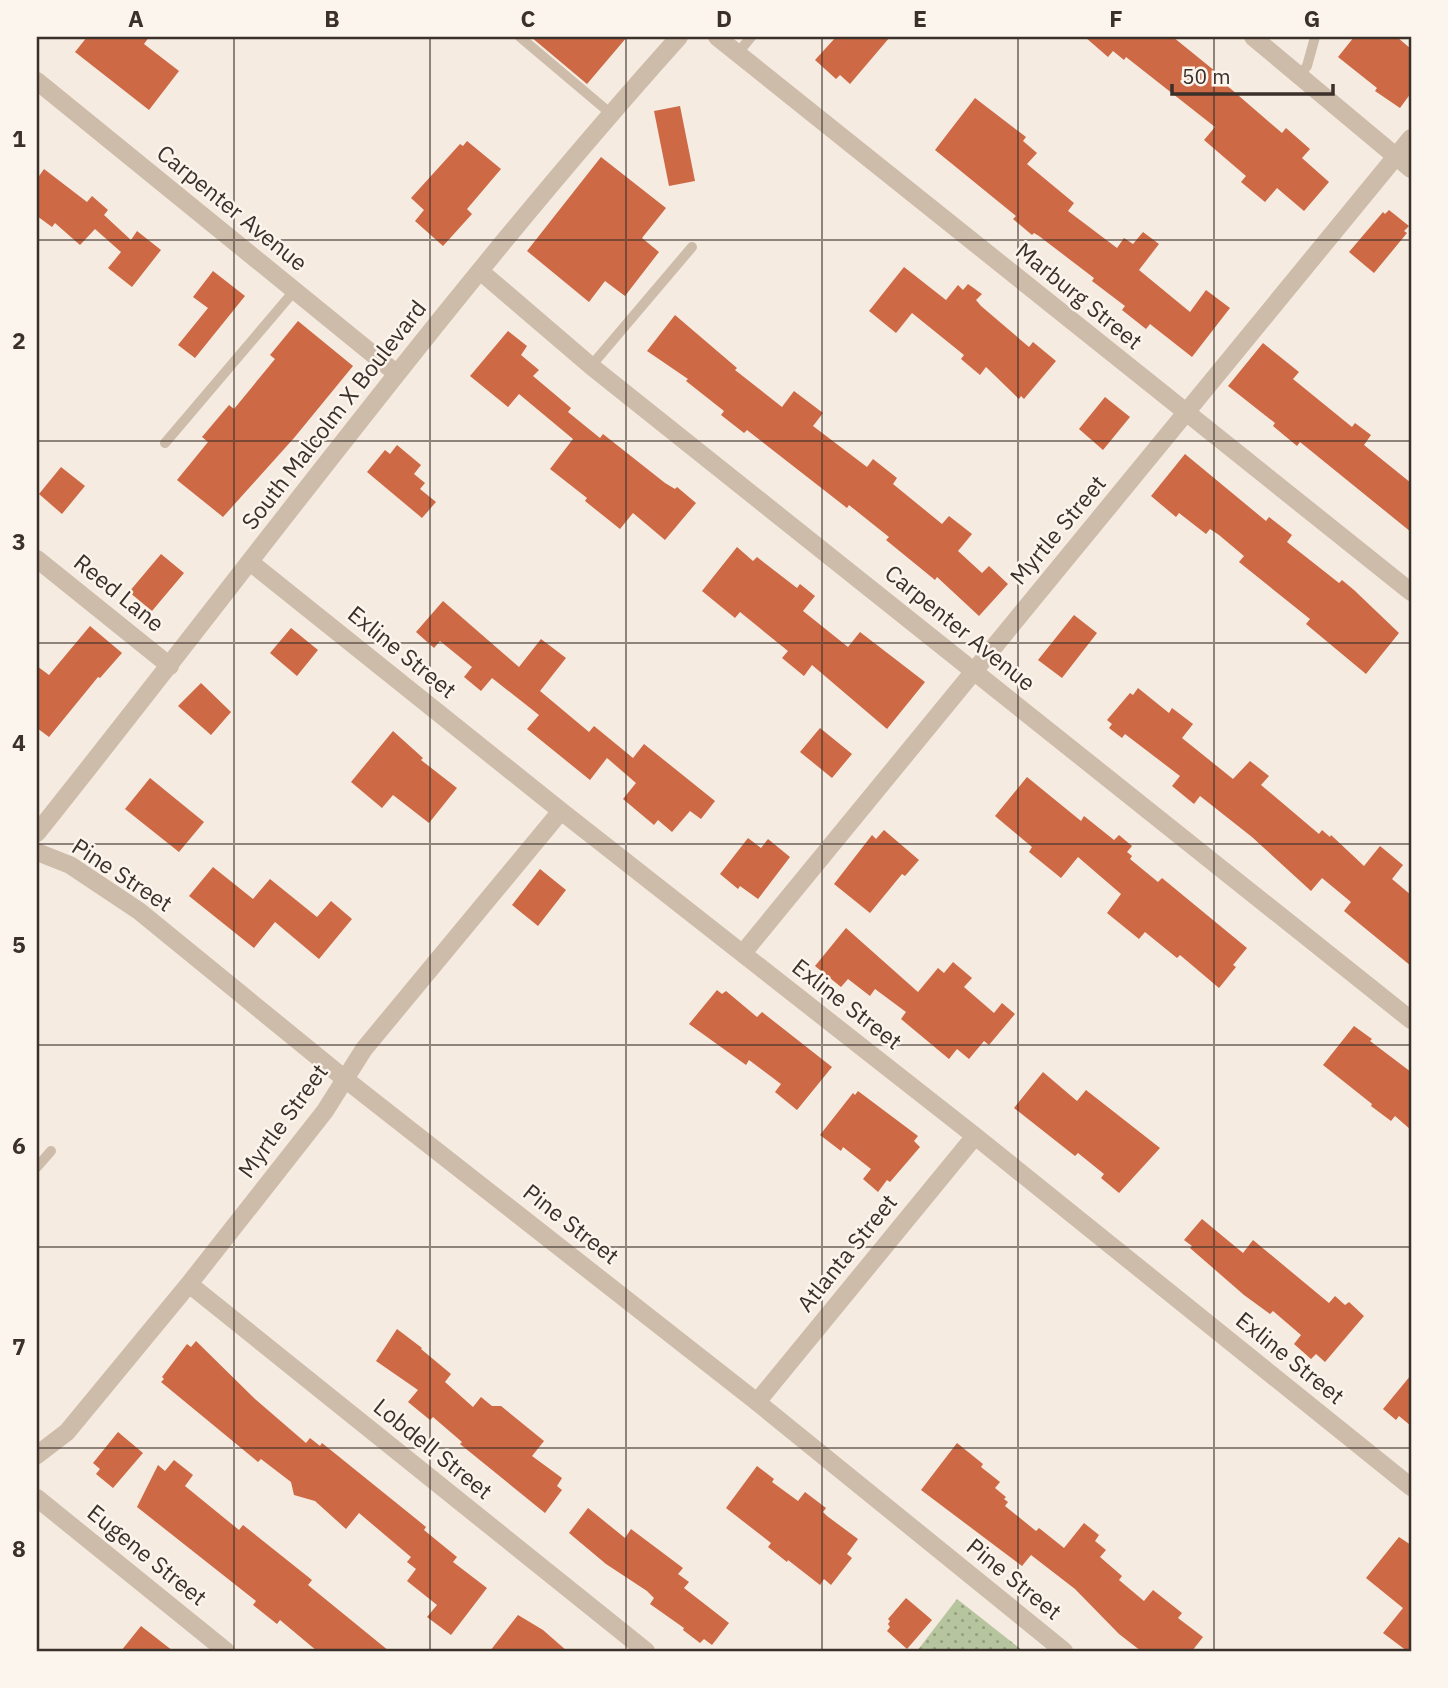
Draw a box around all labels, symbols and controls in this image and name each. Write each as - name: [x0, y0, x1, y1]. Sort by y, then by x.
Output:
- text: A: [128, 3, 144, 33]
- text: B: [324, 3, 340, 33]
- text: C: [521, 3, 536, 33]
- text: D: [716, 3, 732, 33]
- text: E: [913, 3, 927, 33]
- text: F: [1109, 3, 1123, 33]
- text: G: [1304, 3, 1320, 33]
- scale bar: [1172, 52, 1332, 96]
- text: 50 m: [1182, 62, 1231, 90]
- text: 1: [12, 123, 26, 153]
- street label: Carpenter Avenue: [151, 137, 314, 277]
- street label: Marburg Street: [1010, 235, 1149, 355]
- street label: South Malcolm X Boulevard: [234, 293, 432, 535]
- text: 2: [12, 325, 26, 355]
- street label: Myrtle Street: [1003, 468, 1112, 590]
- text: 3: [12, 526, 26, 556]
- street label: Reed Lane: [68, 547, 171, 638]
- street label: Carpenter Avenue: [879, 557, 1042, 697]
- street label: Exline Street: [342, 598, 463, 704]
- text: 4: [12, 727, 26, 757]
- street label: Pine Street: [67, 831, 178, 918]
- text: 5: [12, 929, 26, 959]
- street label: Exline Street: [787, 951, 909, 1055]
- street label: Myrtle Street: [231, 1057, 334, 1184]
- text: 6: [12, 1130, 26, 1160]
- street label: Pine Street: [518, 1176, 626, 1270]
- street label: Atlanta Street: [790, 1187, 903, 1317]
- street label: Exline Street: [1230, 1304, 1351, 1410]
- text: 7: [12, 1331, 26, 1361]
- street label: Lobdell Street: [368, 1391, 499, 1505]
- street label: Eugene Street: [82, 1497, 214, 1612]
- street label: Pine Street: [961, 1531, 1068, 1626]
- text: 8: [12, 1533, 26, 1563]

